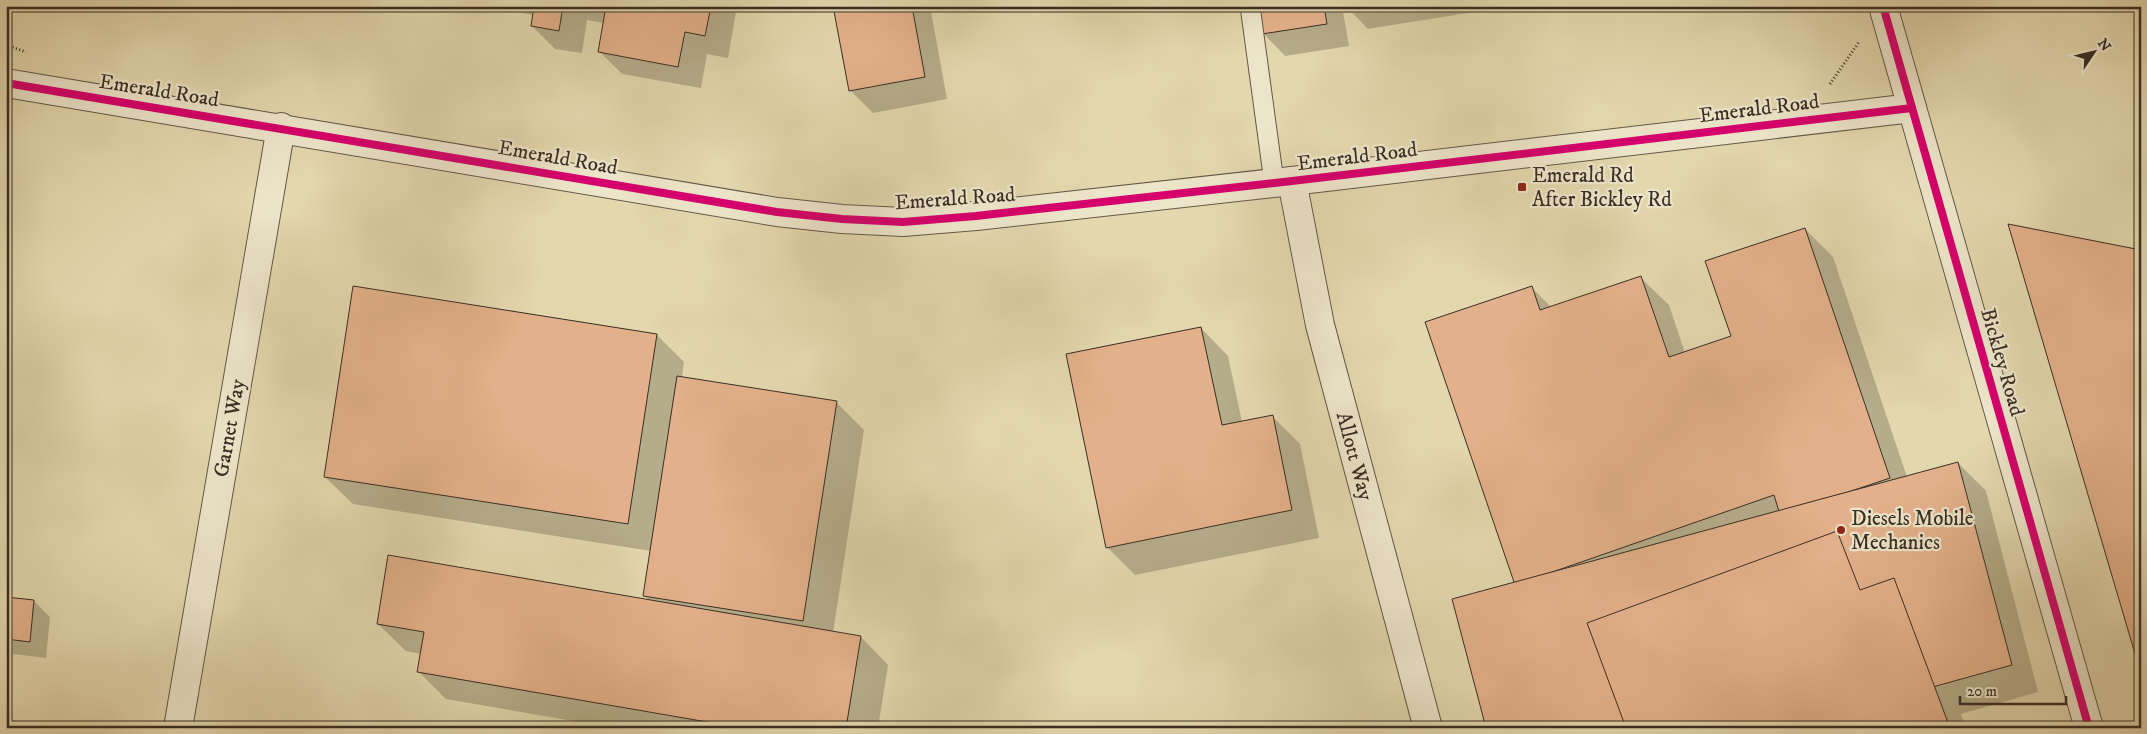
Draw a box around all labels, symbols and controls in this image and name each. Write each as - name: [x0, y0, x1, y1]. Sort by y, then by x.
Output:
- north arrow: [2070, 28, 2120, 78]
- text: N: [2093, 35, 2115, 55]
- street label: Emerald Road: [97, 69, 221, 113]
- street label: Emerald Road: [1698, 89, 1821, 129]
- street label: Emerald Road: [496, 135, 620, 181]
- street label: Emerald Road: [1296, 137, 1419, 177]
- place label: Emerald Rd After Bickley Rd: [1532, 163, 1672, 213]
- marker: Emerald Rd After Bickley Rd: [1516, 181, 1528, 193]
- street label: Emerald Road: [894, 182, 1017, 216]
- street label: Bickley Road: [1974, 305, 2030, 420]
- street label: Garnet Way: [209, 376, 252, 479]
- street label: Allott Way: [1330, 409, 1379, 504]
- place label: Diesels Mobile Mechanics: [1851, 506, 1974, 556]
- marker: Diesels Mobile Mechanics: [1835, 524, 1847, 536]
- scale bar: [1960, 674, 2066, 706]
- text: 20 m: [1967, 682, 1997, 701]

